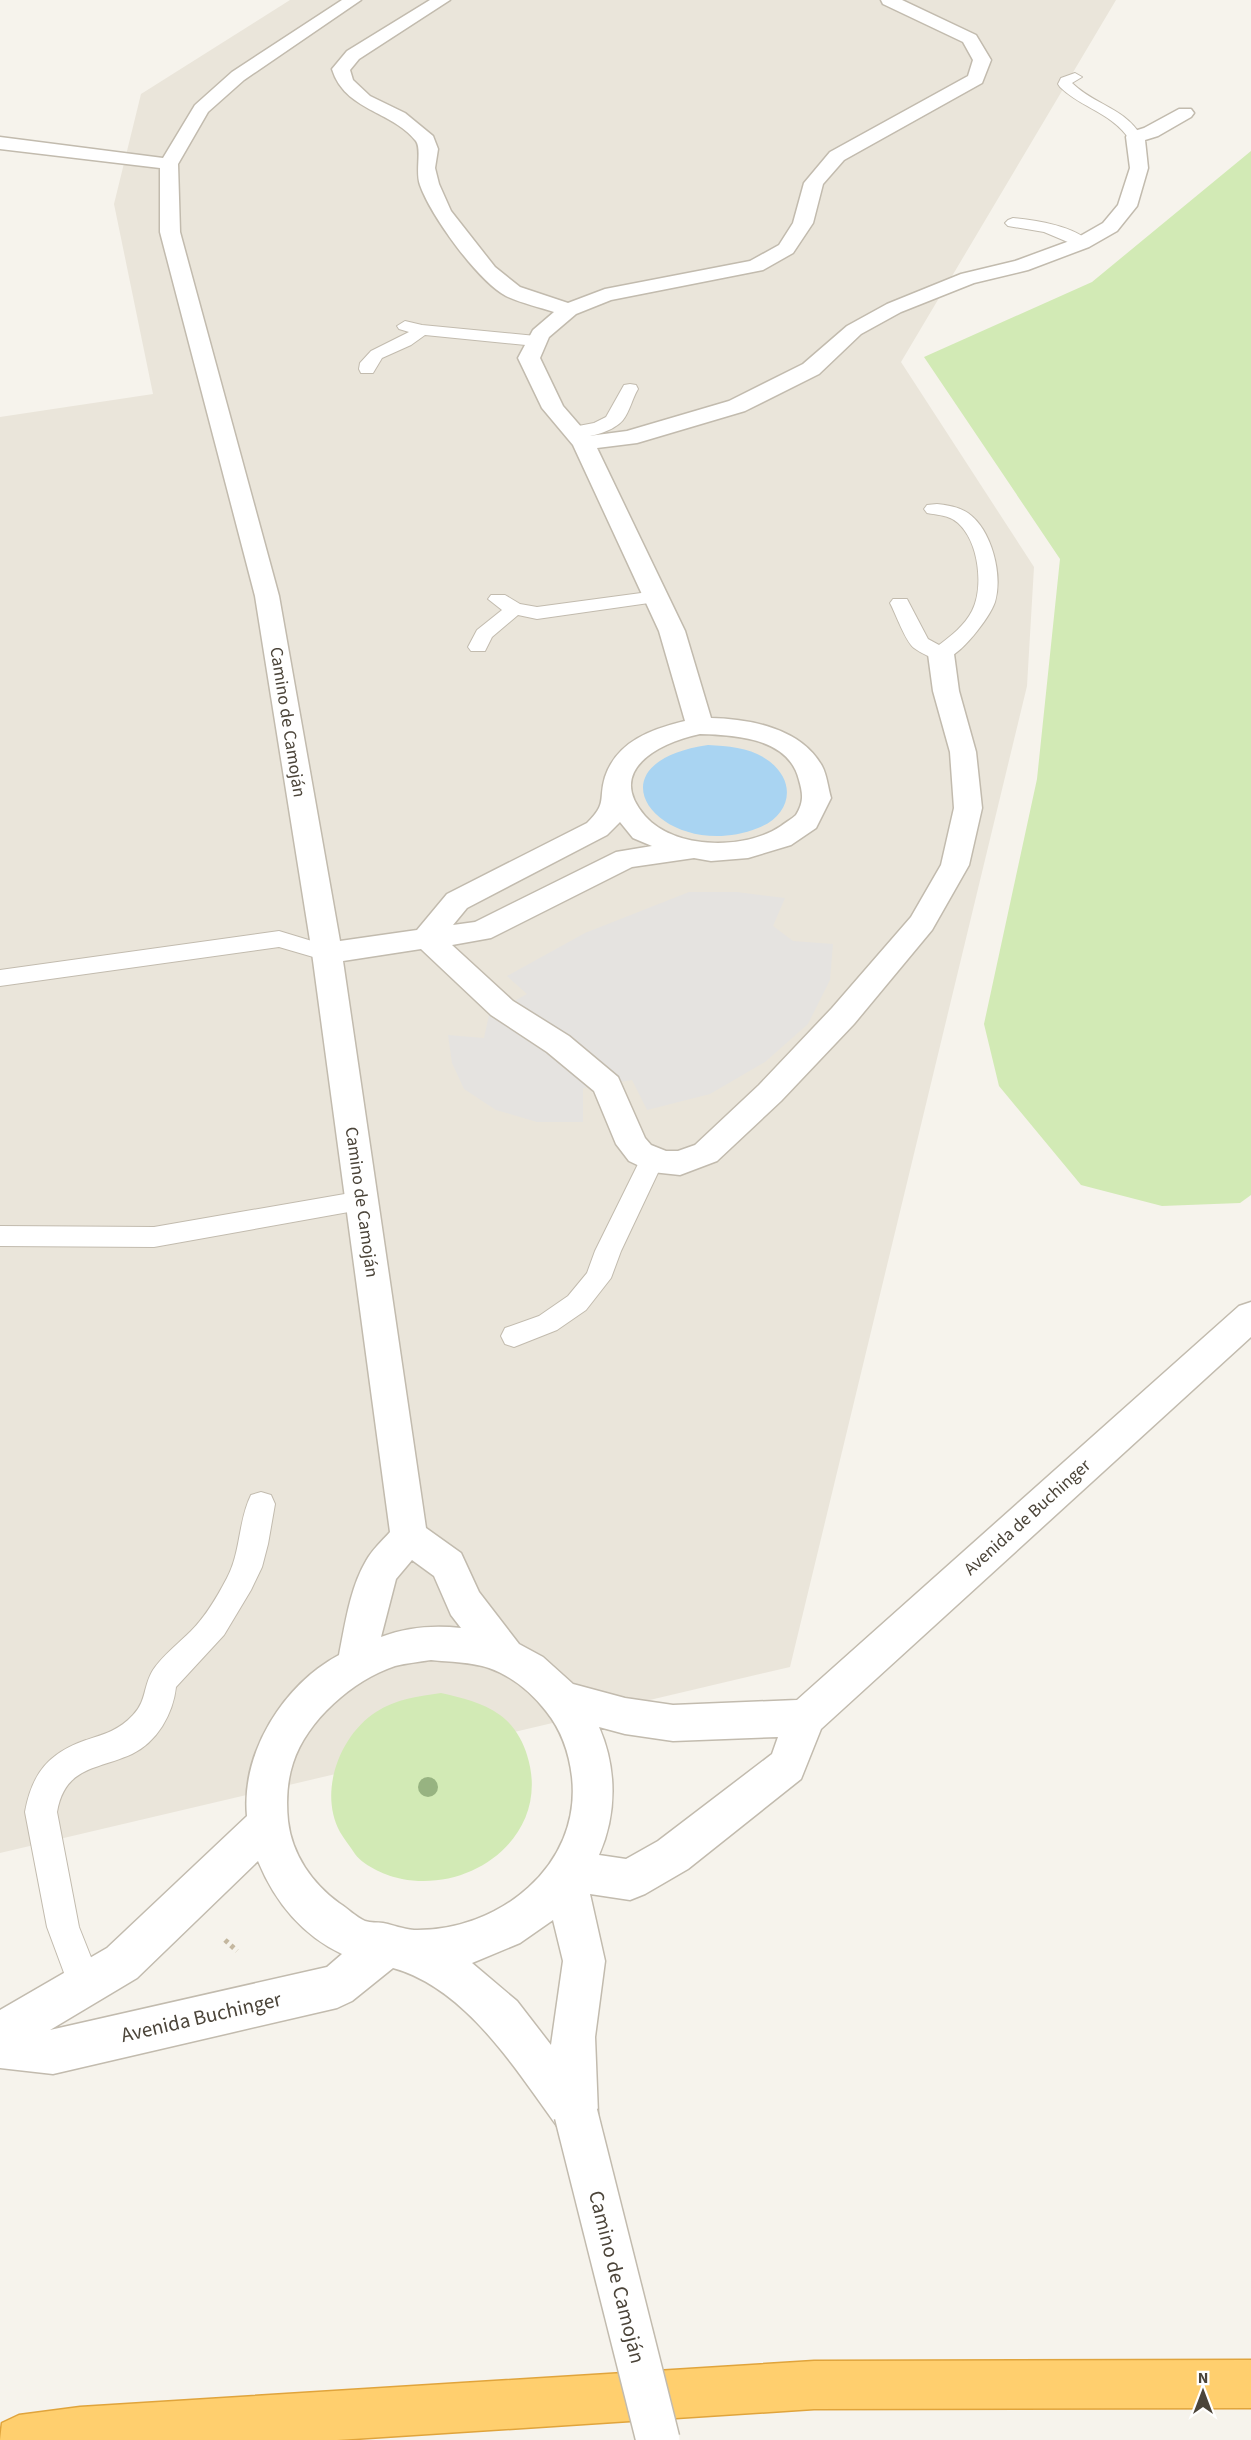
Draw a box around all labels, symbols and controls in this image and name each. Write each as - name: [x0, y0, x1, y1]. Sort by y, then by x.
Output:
- street label: Camino de Camoján: [263, 645, 312, 799]
- street label: Camino de Camoján: [339, 1125, 384, 1279]
- street label: Avenida de Buchinger: [958, 1453, 1097, 1581]
- street label: Avenida Buchinger: [118, 1984, 285, 2050]
- street label: Camino de Camoján: [581, 2187, 653, 2367]
- north arrow: [1173, 2362, 1233, 2422]
- text: N: [1198, 2367, 1208, 2389]

